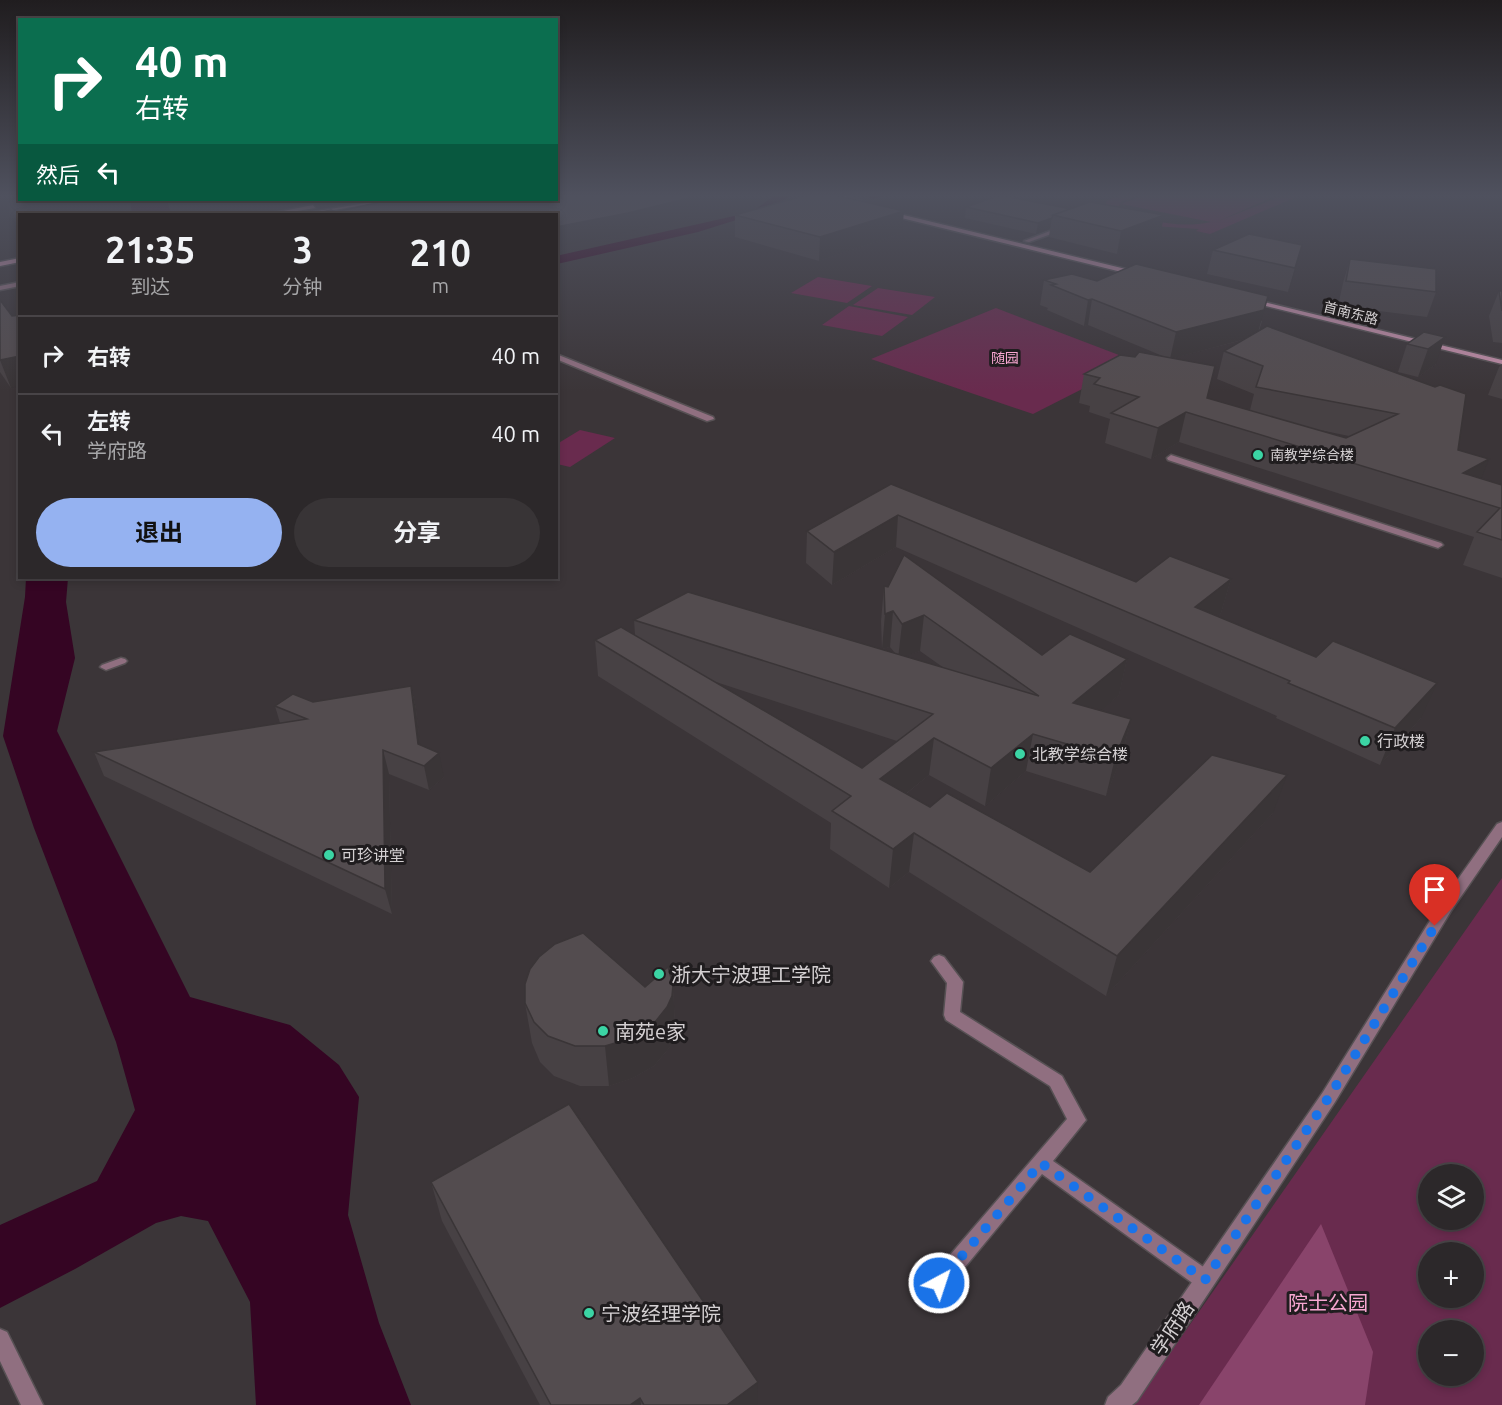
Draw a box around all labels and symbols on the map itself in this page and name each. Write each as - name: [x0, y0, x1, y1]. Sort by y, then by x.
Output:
- street label: 首南东路: [1322, 298, 1380, 328]
- park label: 随园: [991, 350, 1019, 366]
- place label: 南教学综合楼: [1270, 447, 1354, 463]
- marker: 南教学综合楼: [1251, 448, 1265, 462]
- place label: 行政楼: [1377, 732, 1425, 750]
- marker: 行政楼: [1358, 734, 1372, 748]
- place label: 北教学综合楼: [1032, 745, 1128, 763]
- marker: 北教学综合楼: [1013, 747, 1027, 761]
- place label: 可珍讲堂: [341, 846, 405, 864]
- marker: 可珍讲堂: [322, 848, 336, 862]
- pin: [1409, 864, 1460, 926]
- place label: 浙大宁波理工学院: [671, 963, 831, 986]
- marker: 浙大宁波理工学院: [652, 967, 666, 981]
- place label: 南苑e家: [615, 1020, 686, 1043]
- marker: 南苑e家: [596, 1024, 610, 1038]
- position arrow: [907, 1251, 971, 1315]
- park label: 院士公园: [1288, 1291, 1368, 1314]
- street label: 学府路: [1146, 1297, 1198, 1359]
- place label: 宁波经理学院: [601, 1302, 721, 1325]
- marker: 宁波经理学院: [582, 1306, 596, 1320]

